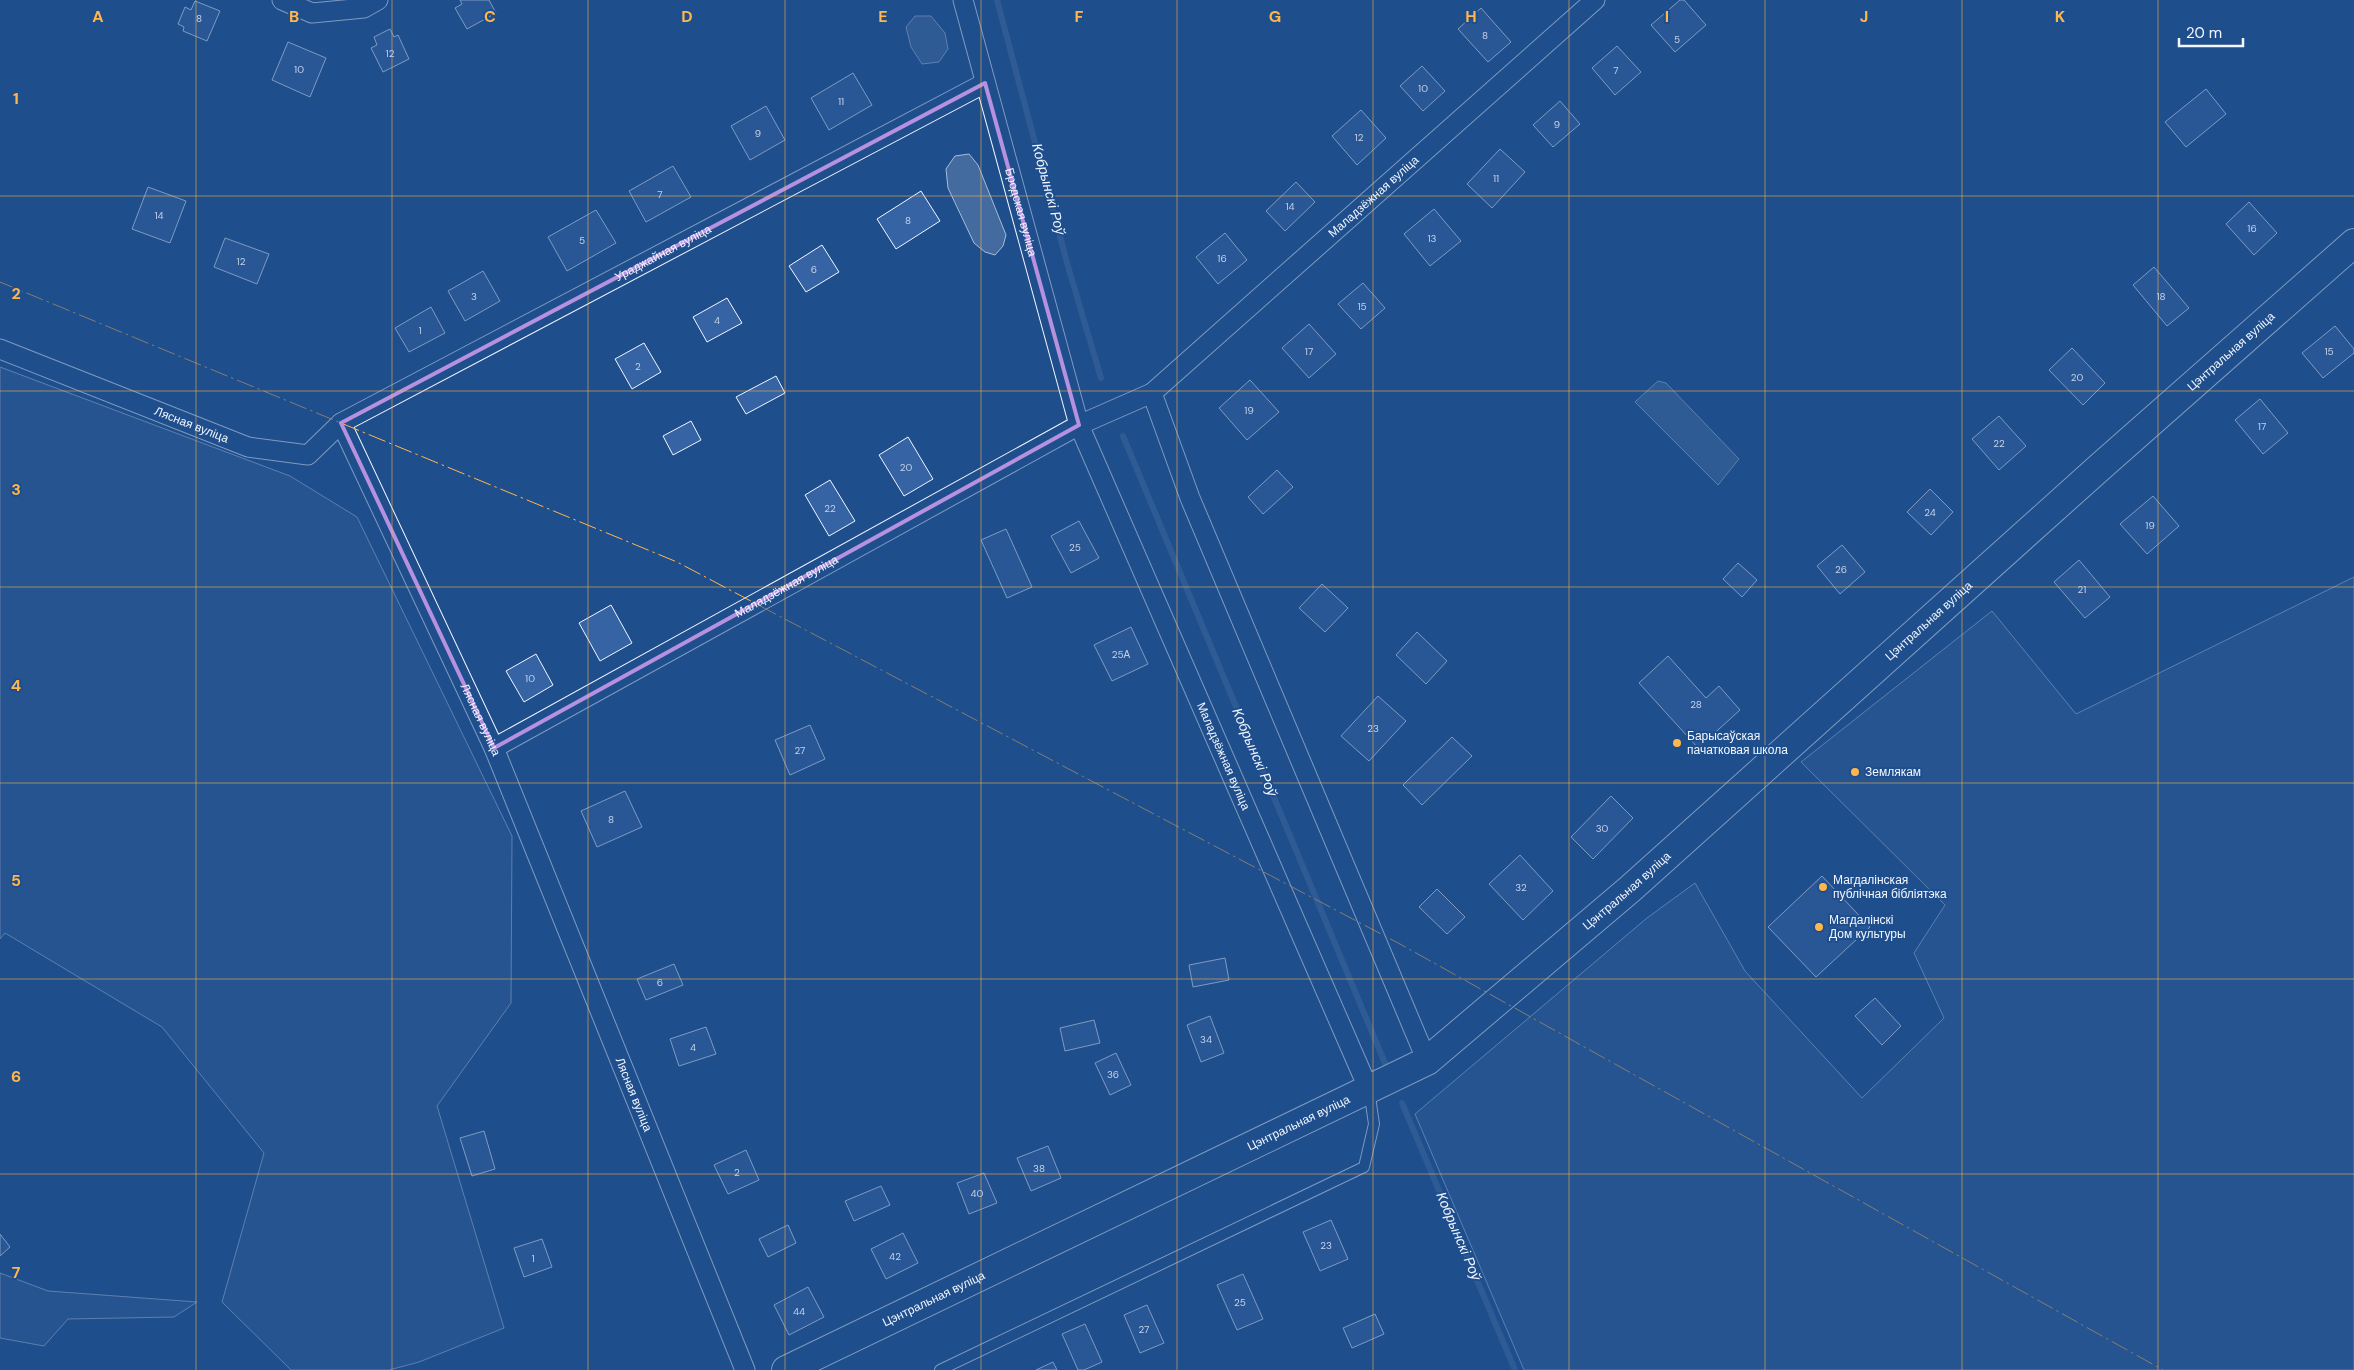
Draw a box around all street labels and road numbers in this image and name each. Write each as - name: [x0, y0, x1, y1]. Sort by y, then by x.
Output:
- street label: Маладзёжная вуліца: [1325, 152, 1422, 241]
- street label: Бродская вуліца: [1001, 166, 1041, 259]
- street label: Ураджайная вуліца: [612, 221, 714, 285]
- street label: Цэнтральная вуліца: [2184, 308, 2279, 394]
- street label: Лясная вуліца: [152, 403, 231, 447]
- street label: Маладзёжная вуліца: [732, 551, 841, 622]
- street label: Цэнтральная вуліца: [1882, 577, 1976, 664]
- street label: Лясная вуліца: [457, 681, 504, 759]
- street label: Маладзёжная вуліца: [1193, 700, 1254, 813]
- street label: Цэнтральная вуліца: [1579, 848, 1675, 934]
- street label: Лясная вуліца: [612, 1055, 656, 1134]
- street label: Цэнтральная вуліца: [1245, 1091, 1353, 1154]
- street label: Цэнтральная вуліца: [880, 1267, 988, 1330]

